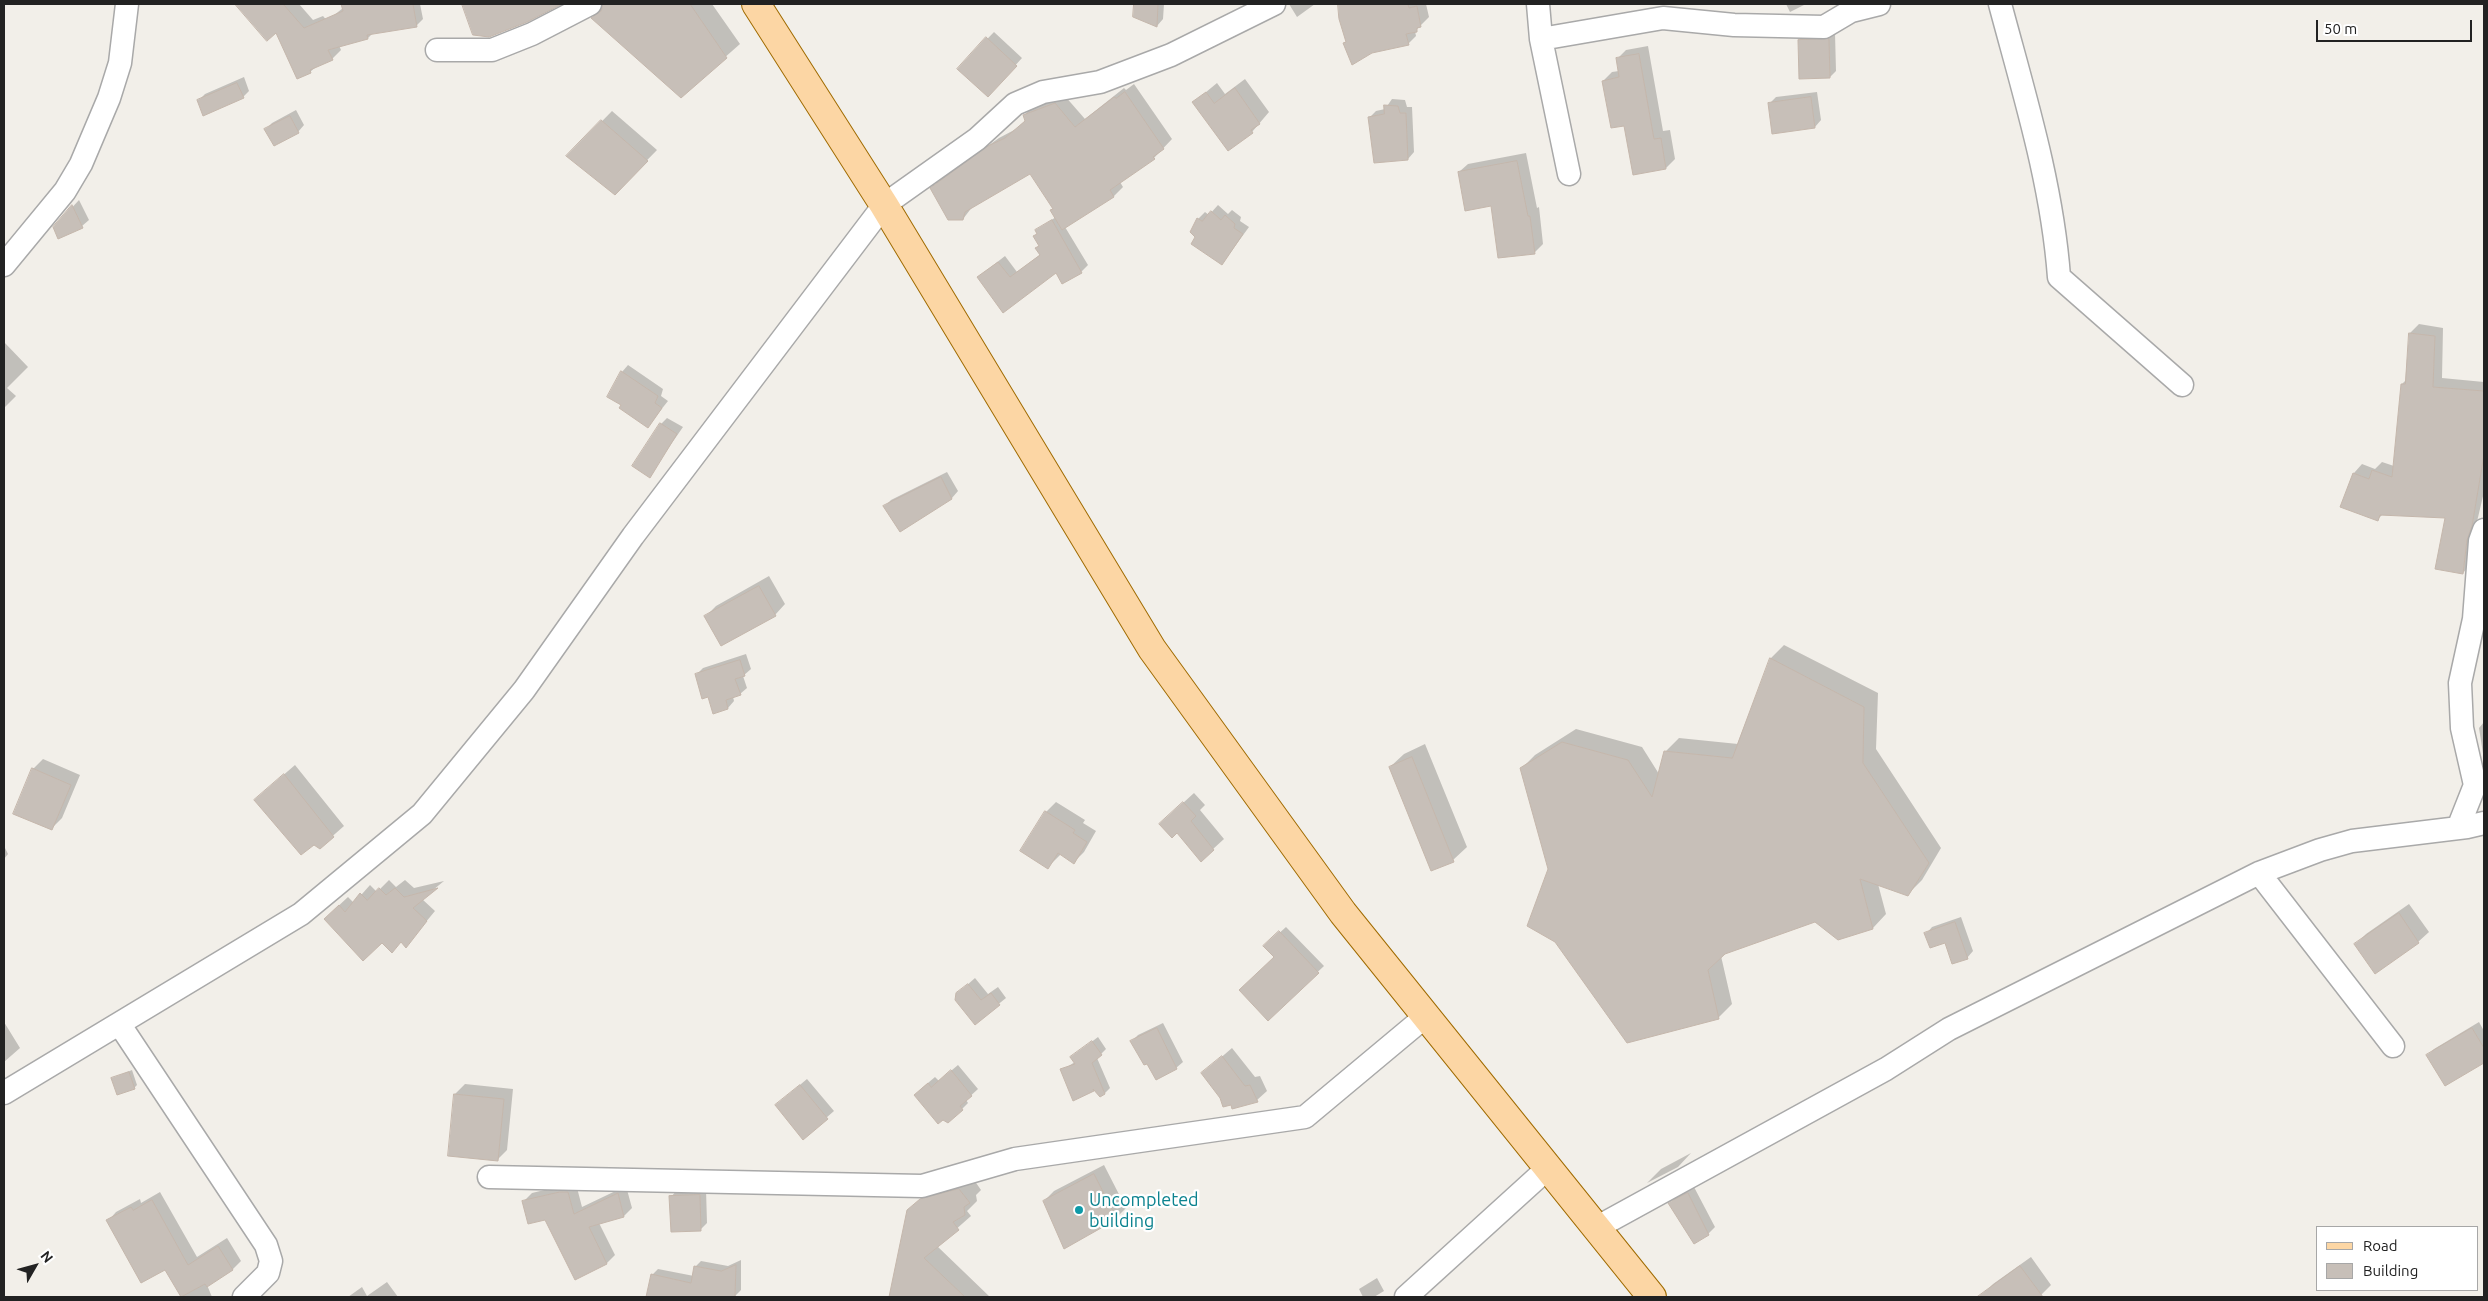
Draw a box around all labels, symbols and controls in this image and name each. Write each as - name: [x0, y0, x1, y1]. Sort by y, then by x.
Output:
- scale bar: [2318, 10, 2474, 42]
- text: 50 m: [2324, 20, 2357, 37]
- place label: Uncompleted building: [1089, 1189, 1199, 1232]
- marker: Uncompleted building: [1073, 1204, 1085, 1216]
- legend: [2316, 1226, 2478, 1291]
- text: Road: [2363, 1237, 2398, 1254]
- north arrow: [10, 1241, 60, 1291]
- text: N: [37, 1248, 56, 1266]
- text: Building: [2363, 1262, 2418, 1279]

